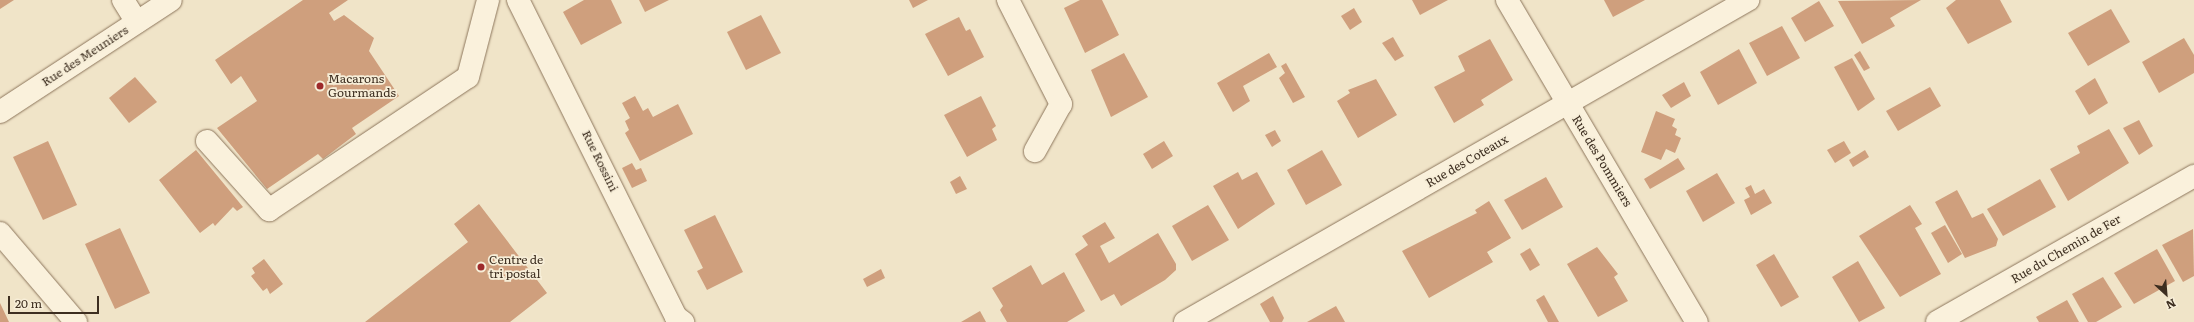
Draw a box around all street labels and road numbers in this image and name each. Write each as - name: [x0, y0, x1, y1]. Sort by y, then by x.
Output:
- street label: Rue des Meuniers: [39, 23, 131, 89]
- street label: Rue des Pommiers: [1569, 113, 1635, 209]
- street label: Rue Rossini: [579, 128, 621, 194]
- street label: Rue des Coteaux: [1423, 132, 1511, 190]
- street label: Rue du Chemin de Fer: [2009, 212, 2123, 286]

